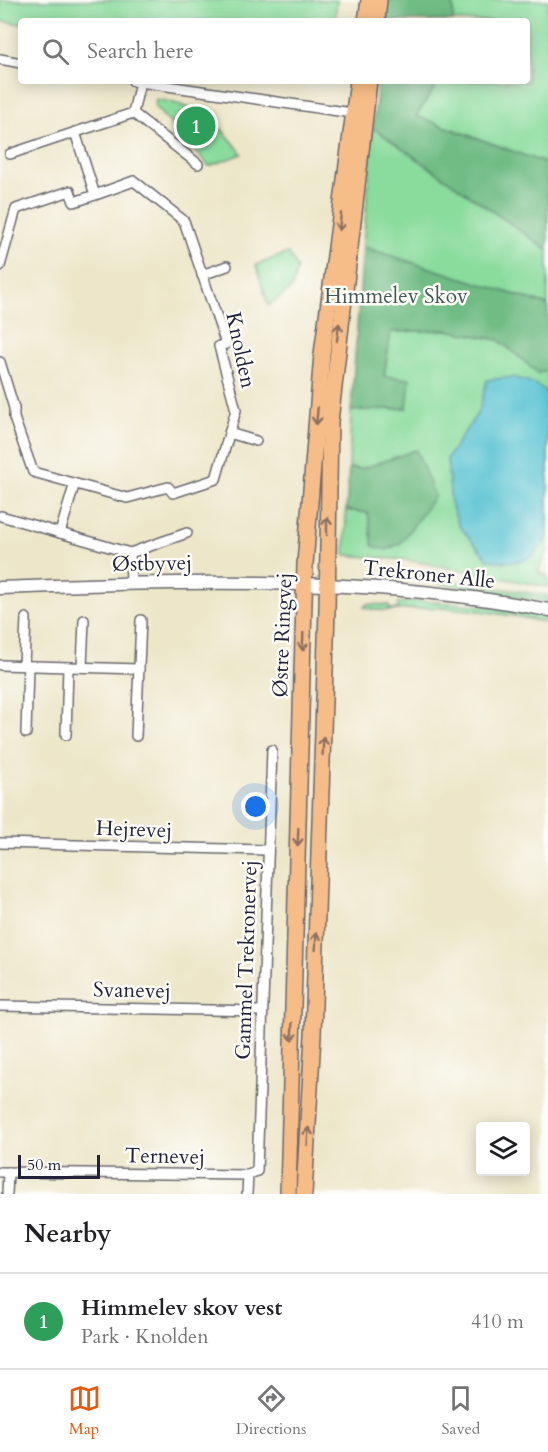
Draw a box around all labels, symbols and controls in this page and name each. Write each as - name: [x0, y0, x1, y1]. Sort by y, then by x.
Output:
- search box: [18, 18, 530, 84]
- icon: search: [39, 35, 72, 68]
- text: Search here: [87, 36, 194, 66]
- pin: 1: [176, 104, 216, 148]
- one-way arrow: [334, 212, 345, 232]
- park label: Himmelev Skov: [324, 282, 468, 311]
- street label: Knolden: [218, 309, 263, 391]
- one-way arrow: [333, 322, 344, 342]
- one-way arrow: [312, 406, 323, 425]
- one-way arrow: [321, 517, 333, 537]
- street label: Østbyvej: [112, 548, 192, 579]
- street label: Trekroner Alle: [361, 553, 496, 596]
- street label: Østre Ringvej: [266, 572, 299, 698]
- one-way arrow: [297, 632, 308, 652]
- one-way arrow: [317, 736, 328, 756]
- your location: [241, 792, 270, 821]
- street label: Hejrevej: [95, 814, 173, 845]
- one-way arrow: [292, 827, 303, 847]
- street label: Gammel Trekronervej: [229, 860, 264, 1060]
- one-way arrow: [311, 931, 322, 951]
- street label: Svanevej: [93, 975, 171, 1006]
- one-way arrow: [287, 1021, 298, 1041]
- map controls: [476, 1122, 530, 1176]
- button: layers: [476, 1122, 530, 1176]
- one-way arrow: [302, 1126, 313, 1146]
- street label: Ternevej: [125, 1141, 205, 1172]
- scale bar: [18, 1152, 100, 1180]
- text: 50 m: [27, 1154, 61, 1176]
- text: Nearby: [24, 1216, 112, 1251]
- text: Himmelev skov vest: [81, 1293, 282, 1323]
- text: 1: [38, 1308, 49, 1335]
- text: 410 m: [471, 1308, 524, 1335]
- text: Park · Knolden: [81, 1323, 209, 1350]
- tab: Map: [68, 1382, 101, 1440]
- tab: Directions: [236, 1382, 306, 1440]
- tab: Saved: [442, 1382, 480, 1440]

